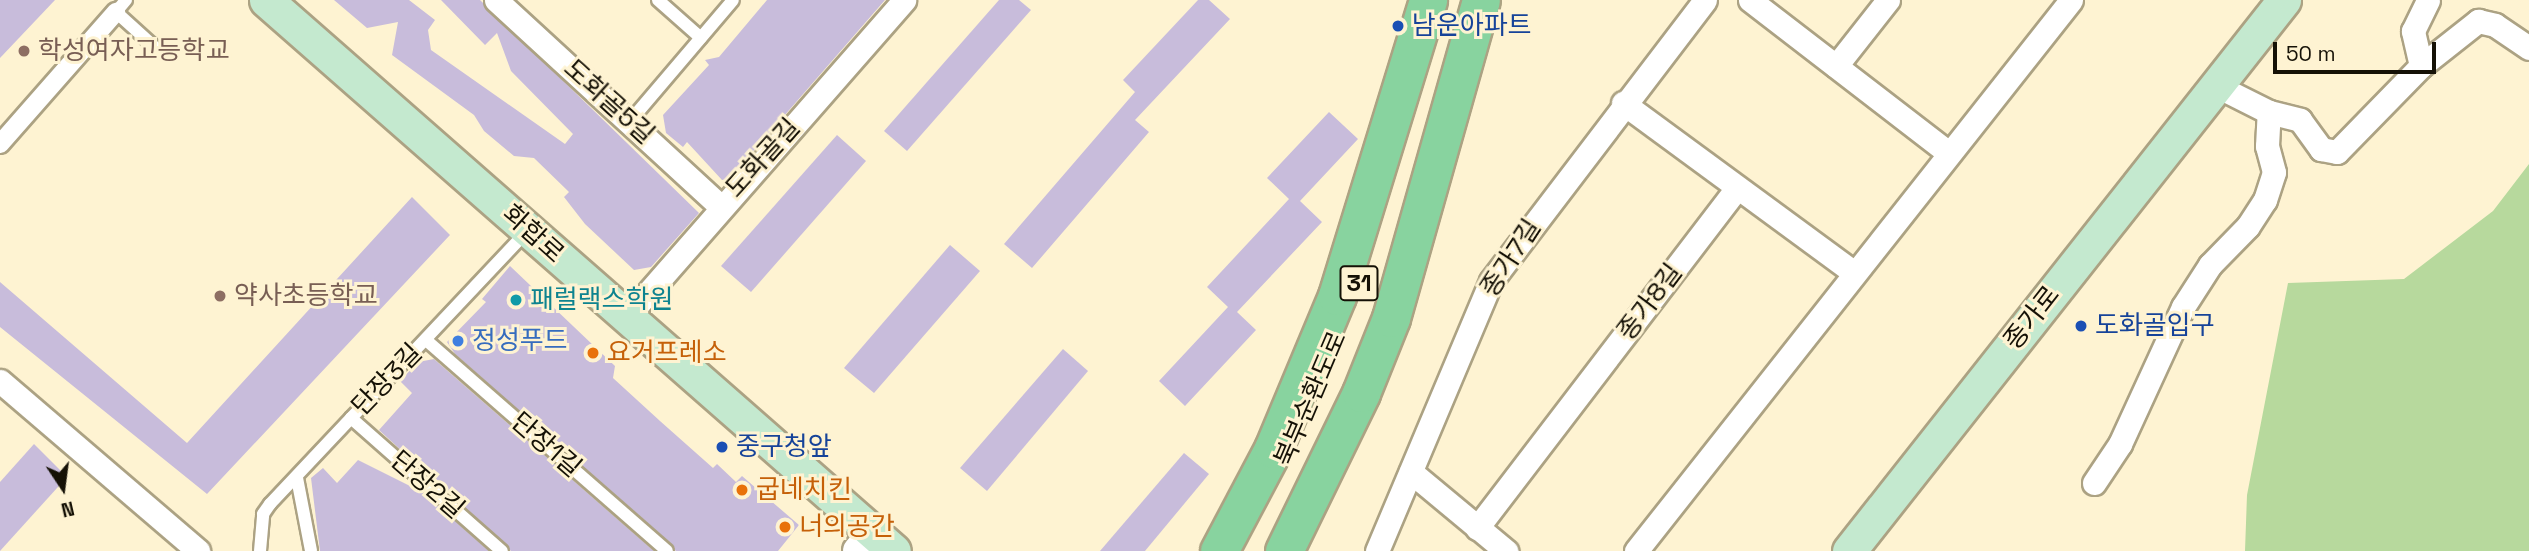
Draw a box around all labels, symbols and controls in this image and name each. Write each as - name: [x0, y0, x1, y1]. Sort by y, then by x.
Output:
- place label: 남운아파트: [1412, 10, 1532, 42]
- marker: 남운아파트: [1390, 18, 1406, 34]
- scale bar: [2277, 28, 2440, 72]
- place label: 학성여자고등학교: [38, 35, 229, 67]
- text: 50 m: [2286, 40, 2336, 67]
- marker: 학성여자고등학교: [16, 43, 32, 59]
- street label: 도화골5길: [557, 53, 661, 151]
- street label: 도화골길: [719, 112, 807, 204]
- street label: 화합로: [496, 198, 570, 270]
- street label: 종가7길: [1474, 213, 1548, 303]
- street label: 종가8길: [1611, 257, 1689, 347]
- road number: 31: [1338, 262, 1380, 304]
- place label: 약사초등학교: [234, 280, 378, 312]
- street label: 종가로: [1998, 280, 2066, 356]
- place label: 패럴랙스학원: [530, 284, 674, 316]
- marker: 약사초등학교: [212, 288, 228, 304]
- marker: 패럴랙스학원: [508, 292, 524, 308]
- place label: 도화골입구: [2095, 310, 2215, 342]
- marker: 도화골입구: [2073, 318, 2089, 334]
- place label: 정성푸드: [472, 325, 568, 357]
- street label: 북부순환도로: [1269, 327, 1353, 471]
- marker: 정성푸드: [450, 333, 466, 349]
- place label: 요거프레소: [607, 337, 727, 369]
- street label: 단장3길: [345, 338, 429, 422]
- marker: 요거프레소: [585, 345, 601, 361]
- street label: 단장1길: [505, 406, 587, 484]
- place label: 중구청앞: [736, 431, 832, 463]
- marker: 중구청앞: [714, 439, 730, 455]
- street label: 단장2길: [384, 445, 470, 525]
- north arrow: [28, 453, 98, 523]
- place label: 굽네치킨: [756, 474, 852, 506]
- marker: 굽네치킨: [734, 482, 750, 498]
- text: N: [59, 495, 77, 523]
- place label: 너의공간: [799, 511, 895, 543]
- marker: 너의공간: [777, 519, 793, 535]

